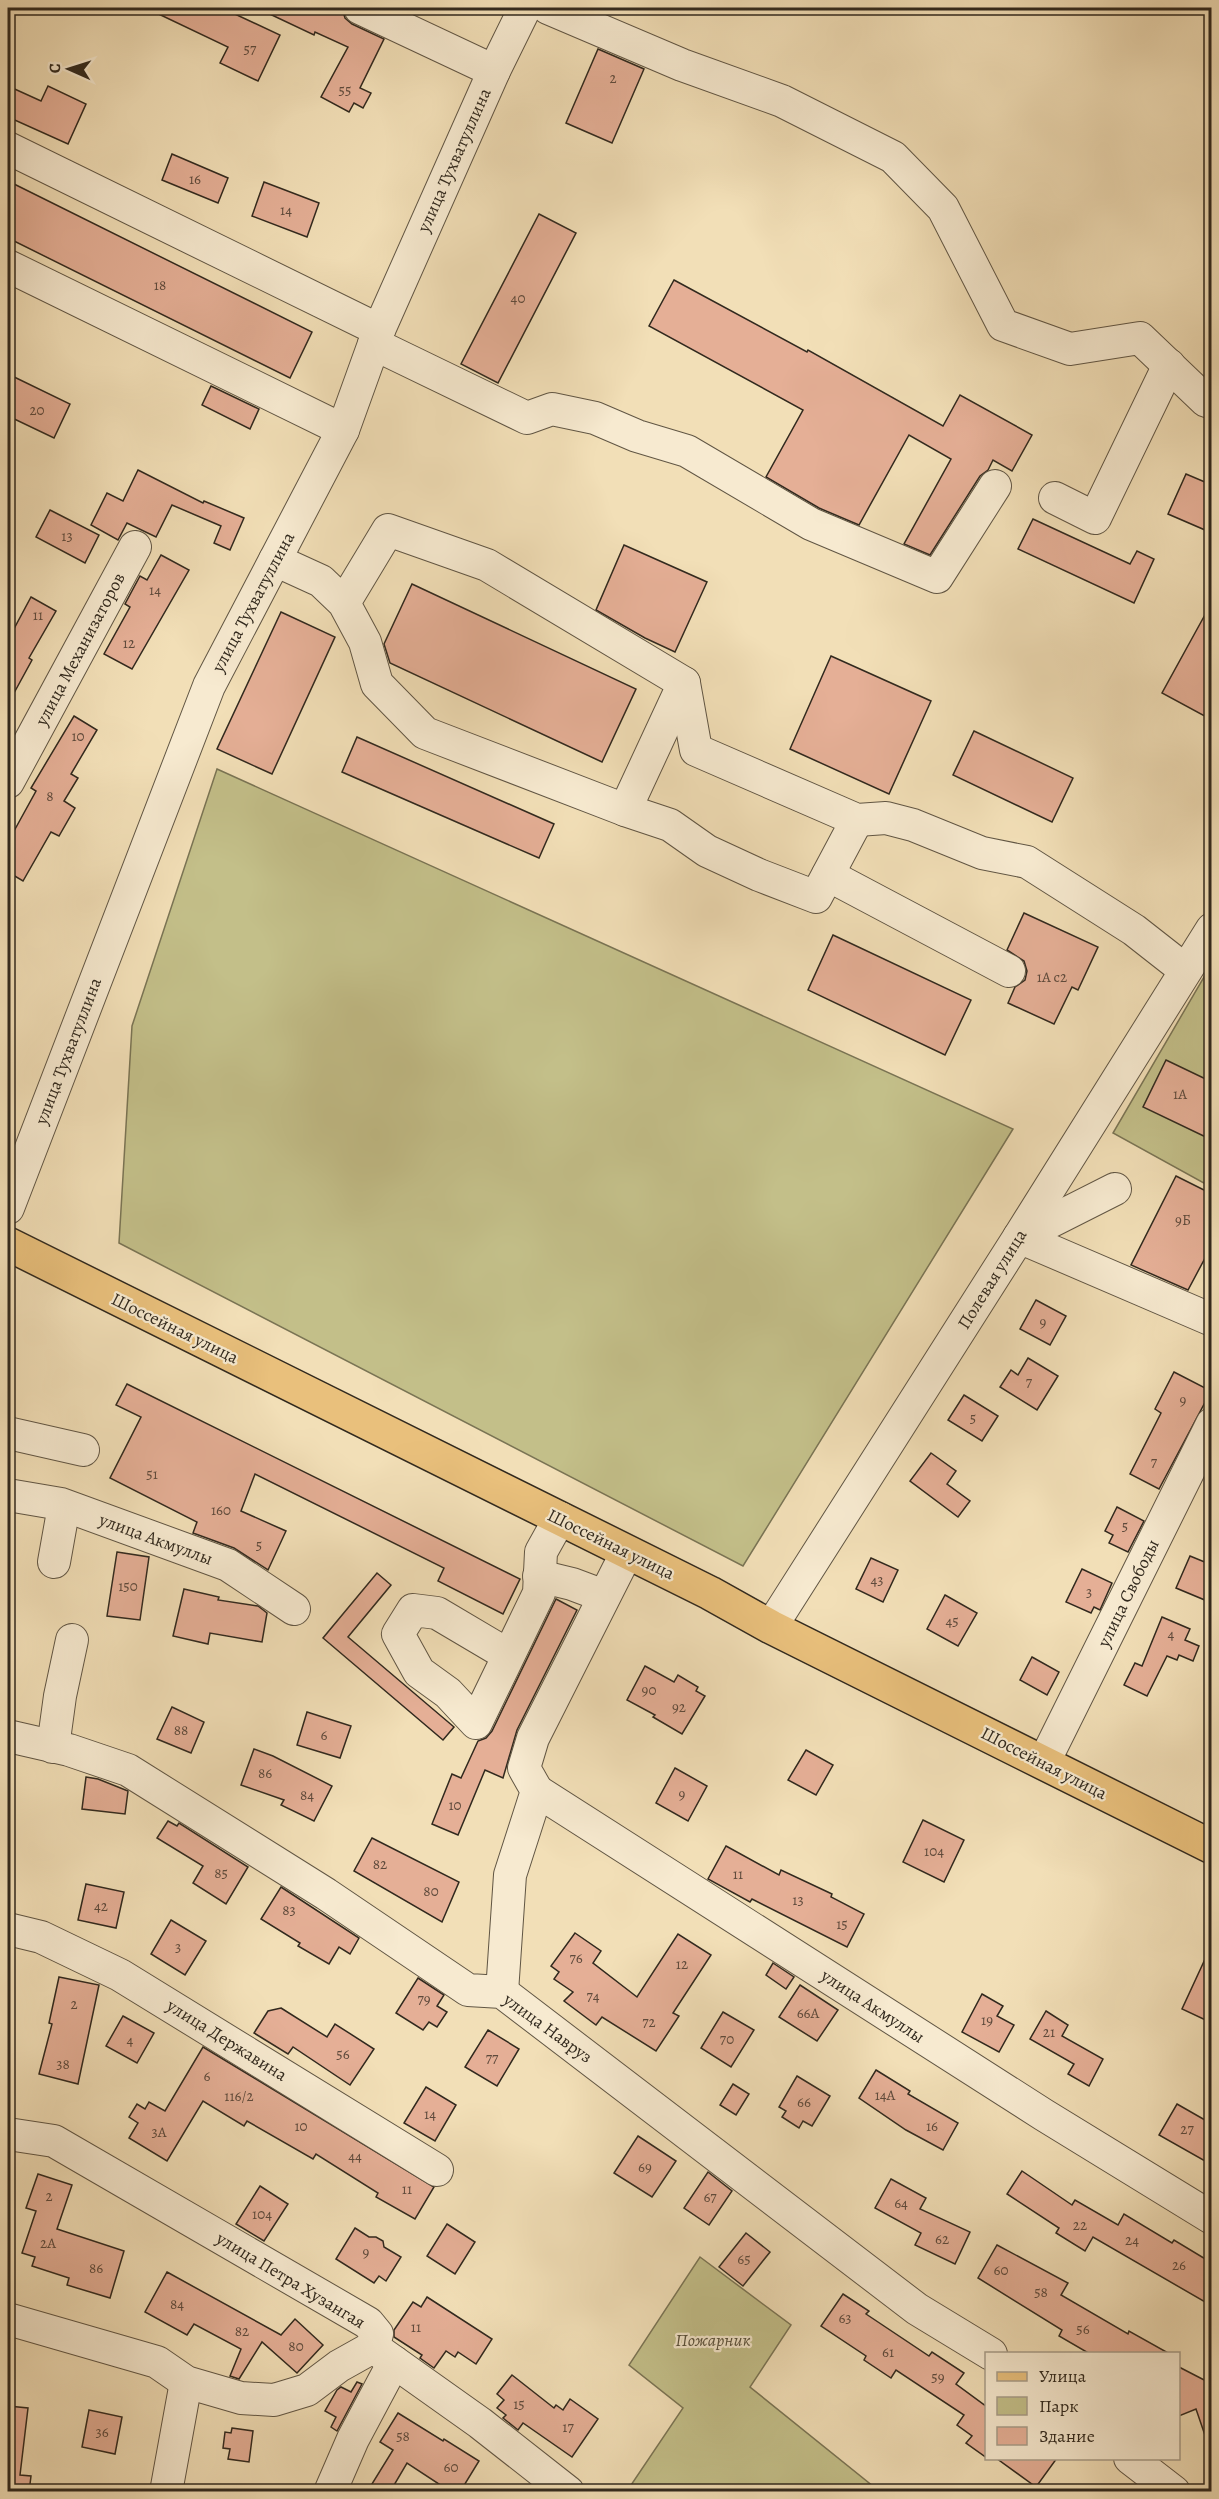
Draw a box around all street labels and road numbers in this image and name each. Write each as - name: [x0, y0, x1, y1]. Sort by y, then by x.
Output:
- street label: улица Тухватуллина: [411, 83, 497, 237]
- street label: улица Тухватуллина: [205, 527, 300, 677]
- street label: улица Механизаторов: [29, 568, 131, 731]
- street label: улица Тухватуллина: [29, 973, 107, 1129]
- street label: Полевая улица: [952, 1224, 1033, 1334]
- street label: Шоссейная улица: [107, 1287, 243, 1369]
- street label: Шоссейная улица: [543, 1503, 679, 1585]
- street label: улица Акмуллы: [95, 1507, 216, 1571]
- street label: улица Свободы: [1091, 1535, 1165, 1652]
- street label: Шоссейная улица: [977, 1721, 1112, 1805]
- street label: улица Акмуллы: [816, 1963, 929, 2049]
- street label: улица Навруз: [498, 1987, 597, 2068]
- street label: улица Державина: [161, 1993, 292, 2087]
- street label: улица Петра Хузангая: [211, 2225, 370, 2334]

